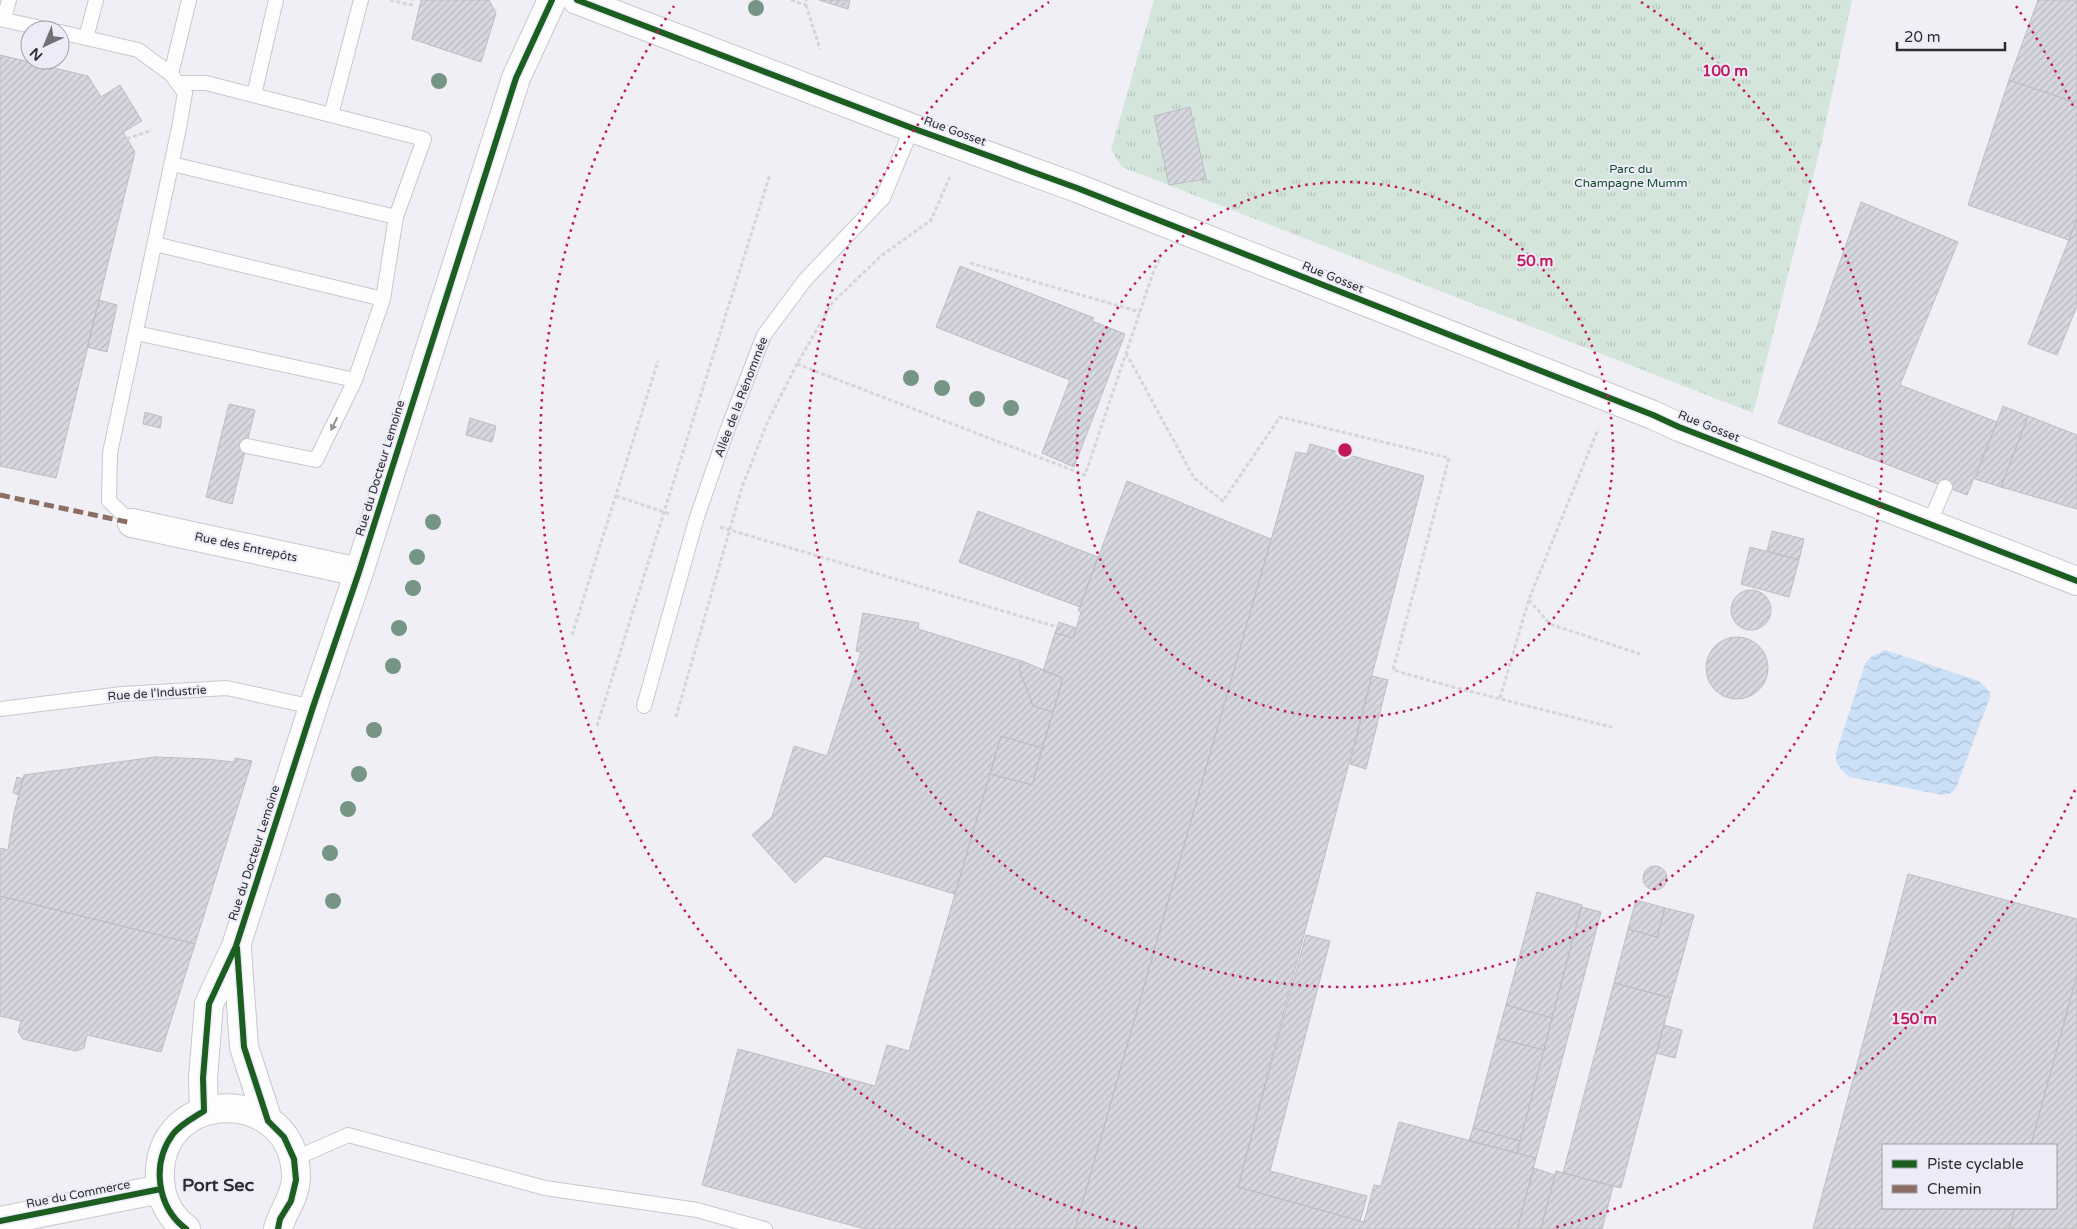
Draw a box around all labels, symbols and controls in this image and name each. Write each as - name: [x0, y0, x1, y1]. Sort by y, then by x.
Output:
- north arrow: [20, 20, 70, 70]
- scale bar: [1897, 20, 2004, 52]
- text: 20 m: [1904, 28, 1941, 46]
- text: N: [26, 44, 46, 64]
- text: 100 m: [1702, 62, 1748, 80]
- street label: Rue Gosset: [922, 113, 988, 149]
- park label: Parc du Champagne Mumm: [1574, 162, 1688, 190]
- text: 50 m: [1517, 252, 1553, 270]
- street label: Rue Gosset: [1300, 258, 1366, 296]
- street label: Allée de la Rénommée: [712, 335, 770, 459]
- street label: Rue du Docteur Lemoine: [353, 398, 407, 538]
- street label: Rue Gosset: [1676, 407, 1742, 445]
- one-way arrow: [330, 417, 338, 431]
- centre of rings: [1336, 441, 1354, 459]
- street label: Rue des Entrepôts: [193, 529, 299, 565]
- street label: Rue de l'Industrie: [107, 683, 207, 703]
- street label: Rue du Docteur Lemoine: [225, 783, 283, 923]
- text: 150 m: [1891, 1010, 1937, 1028]
- legend: [1882, 1144, 2057, 1209]
- text: Piste cyclable: [1927, 1155, 2024, 1173]
- district label: Port Sec: [182, 1174, 254, 1196]
- street label: Rue du Commerce: [25, 1177, 131, 1211]
- text: Chemin: [1927, 1180, 1982, 1198]

